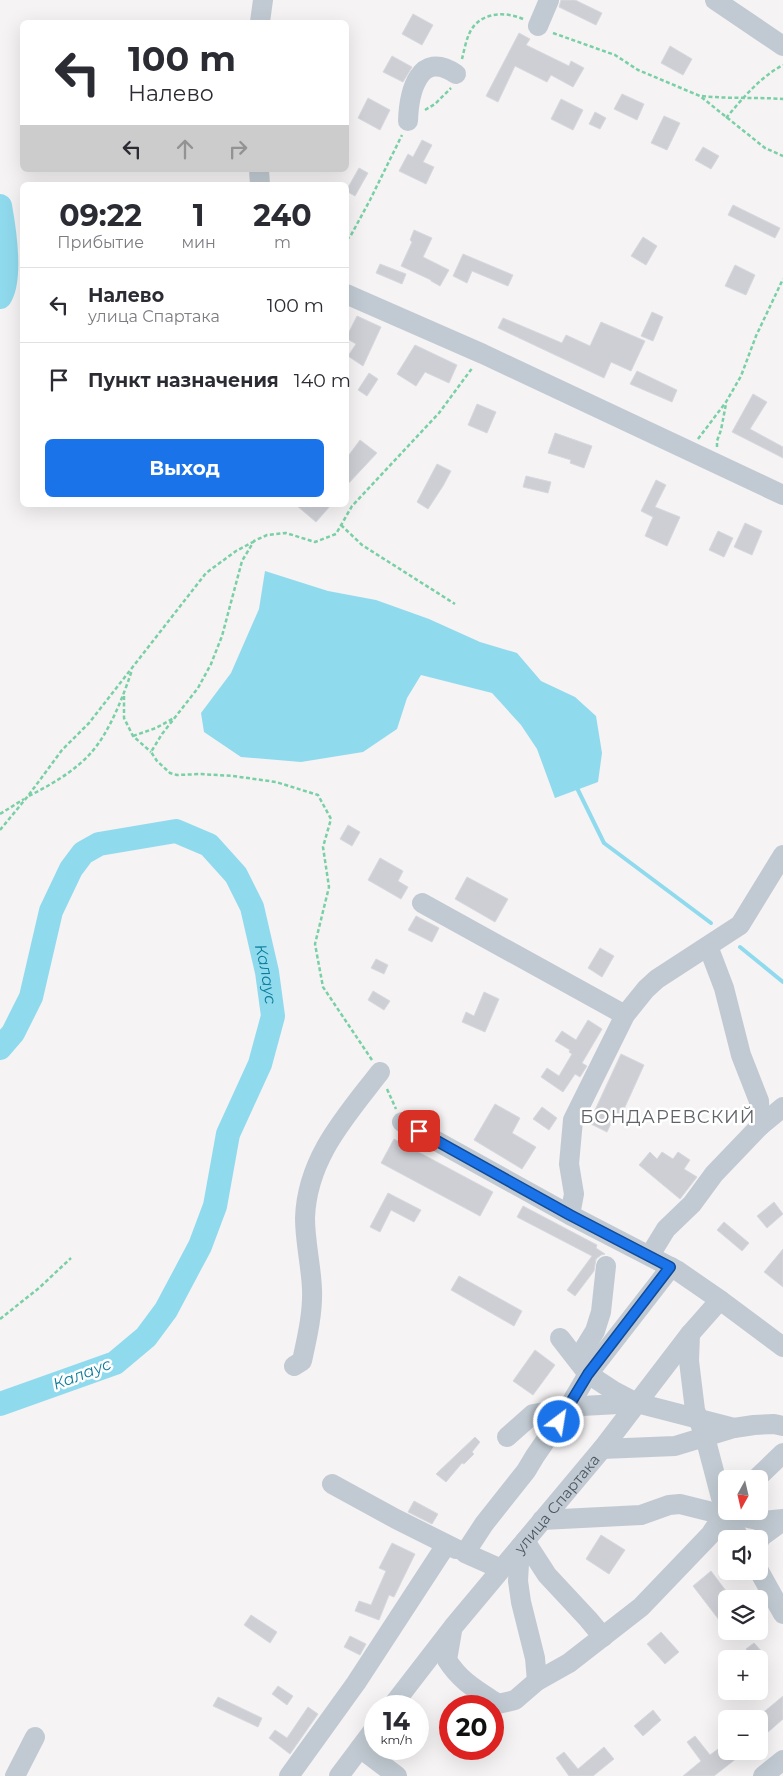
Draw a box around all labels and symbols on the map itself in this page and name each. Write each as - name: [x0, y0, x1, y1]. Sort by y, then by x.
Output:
- water label: Калаус: [251, 942, 281, 1006]
- district label: БОНДАРЕВСКИЙ: [580, 1106, 756, 1128]
- pin: [398, 1110, 440, 1152]
- water label: Калаус: [50, 1354, 115, 1394]
- position arrow: [532, 1395, 584, 1447]
- street label: улица Спартака: [509, 1450, 603, 1558]
- north arrow: [718, 1470, 768, 1520]
- speed limit sign: 20: [439, 1695, 504, 1760]

